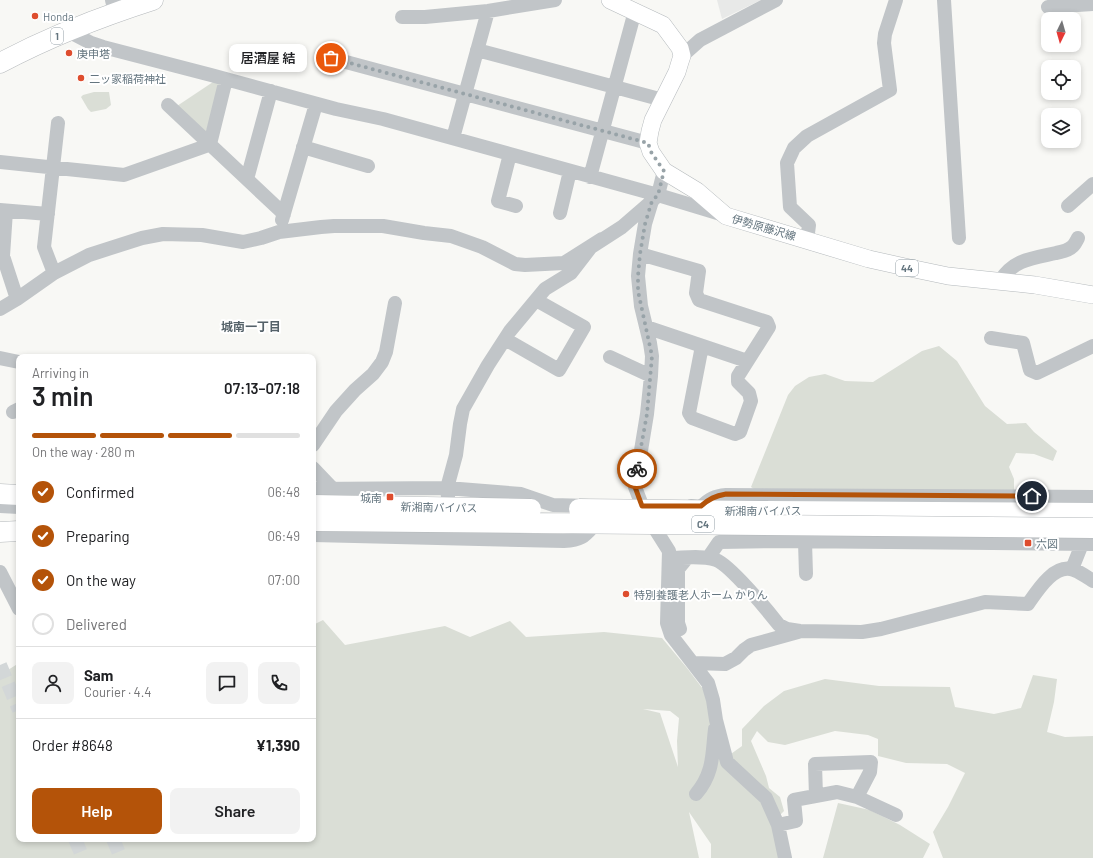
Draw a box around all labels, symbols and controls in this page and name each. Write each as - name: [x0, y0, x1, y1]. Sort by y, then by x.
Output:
- place label: Honda: [43, 10, 74, 23]
- marker: Honda: [30, 11, 40, 21]
- north arrow: [1041, 12, 1081, 52]
- map controls: [1041, 12, 1081, 148]
- road number: 1: [51, 28, 63, 44]
- pin: [314, 41, 348, 75]
- callout: 居酒屋 結: [229, 44, 307, 72]
- place label: 庚申塔: [77, 47, 110, 60]
- icon: bag: [320, 47, 342, 69]
- marker: 庚申塔: [64, 48, 74, 58]
- text: 居酒屋 結: [241, 50, 295, 66]
- button: locate: [1041, 60, 1081, 100]
- place label: 二ッ家稲荷神社: [89, 72, 166, 85]
- marker: 二ッ家稲荷神社: [76, 73, 86, 83]
- button: layers: [1041, 108, 1081, 148]
- street label: 伊勢原藤沢線: [730, 212, 798, 242]
- road number: 44: [896, 260, 918, 276]
- district label: 城南一丁目: [221, 319, 281, 333]
- text: Arriving in: [32, 365, 89, 381]
- text: 07:13–07:18: [224, 379, 300, 397]
- text: 3 min: [32, 380, 93, 411]
- text: On the way · 280 m: [32, 444, 135, 460]
- courier: [617, 449, 657, 489]
- icon: bike: [626, 458, 648, 480]
- pin: [1015, 479, 1049, 513]
- icon: check: [32, 481, 54, 503]
- text: Confirmed: [66, 483, 134, 501]
- text: 06:48: [268, 484, 300, 500]
- icon: home: [1021, 485, 1043, 507]
- place label: 城南: [360, 491, 382, 504]
- marker: 城南: [385, 492, 395, 502]
- street label: 新湘南バイパス: [401, 500, 477, 514]
- street label: 新湘南バイパス: [725, 504, 801, 517]
- road number: C4: [692, 516, 714, 532]
- icon: check: [32, 525, 54, 547]
- text: Preparing: [66, 527, 130, 545]
- text: 06:49: [268, 528, 300, 544]
- place label: 六図: [1036, 537, 1058, 550]
- marker: 六図: [1023, 538, 1033, 548]
- icon: check: [32, 569, 54, 591]
- text: On the way: [66, 571, 136, 589]
- text: 07:00: [267, 572, 300, 588]
- place label: 特別養護老人ホーム かりん: [634, 588, 768, 601]
- marker: 特別養護老人ホーム かりん: [621, 589, 631, 599]
- text: Delivered: [66, 615, 127, 633]
- button: person: [32, 662, 74, 704]
- button: chat: [206, 662, 248, 704]
- button: phone: [258, 662, 300, 704]
- text: Sam: [84, 666, 113, 684]
- text: Courier · 4.4: [84, 684, 152, 700]
- text: Order #8648: [32, 736, 113, 754]
- text: ¥1,390: [256, 736, 300, 754]
- button: Help: [32, 788, 162, 834]
- button: Share: [170, 788, 300, 834]

